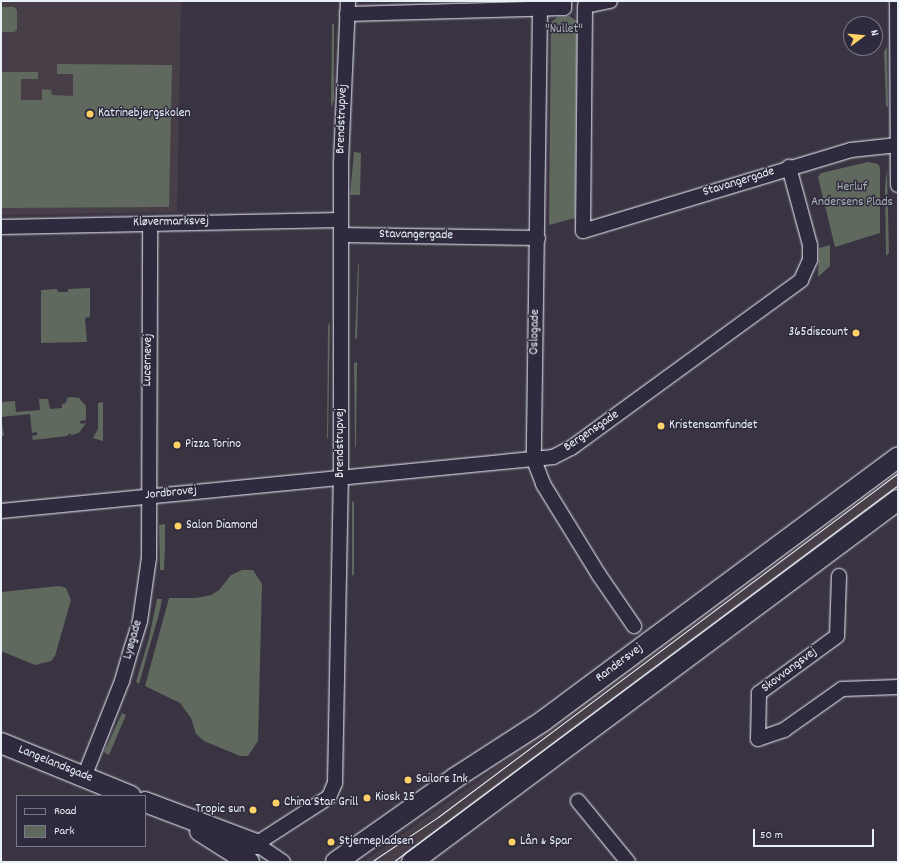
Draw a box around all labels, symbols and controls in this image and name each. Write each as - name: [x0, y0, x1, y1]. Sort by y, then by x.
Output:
- north arrow: [843, 16, 883, 56]
- park label: "Nullet": [545, 22, 583, 38]
- text: N: [865, 28, 882, 38]
- street label: Brendstrupvej: [334, 84, 352, 154]
- place label: Katrinebjergskolen: [98, 106, 191, 122]
- marker: Katrinebjergskolen: [85, 109, 95, 119]
- street label: Stavangergade: [701, 165, 777, 201]
- park label: Herluf Andersens Plads: [811, 181, 893, 212]
- street label: Kløvermarksvej: [133, 215, 209, 231]
- street label: Stavangergade: [379, 228, 453, 244]
- street label: Oslogade: [528, 309, 544, 355]
- place label: 365discount: [788, 325, 848, 341]
- marker: 365discount: [851, 328, 861, 338]
- street label: Lucernevej: [141, 333, 157, 387]
- street label: Brendstrupvej: [333, 408, 349, 478]
- street label: Bergensgade: [561, 408, 623, 456]
- place label: Kristensamfundet: [669, 418, 758, 434]
- marker: Kristensamfundet: [656, 421, 666, 431]
- place label: Pizza Torino: [185, 437, 241, 453]
- marker: Pizza Torino: [172, 440, 182, 450]
- street label: Jordbrovej: [144, 484, 198, 504]
- place label: Salon Diamond: [186, 518, 258, 534]
- marker: Salon Diamond: [173, 521, 183, 531]
- street label: Lyøgade: [121, 619, 147, 661]
- street label: Randersvej: [593, 641, 647, 687]
- street label: Skovvangsvej: [759, 645, 821, 697]
- street label: Langelandsgade: [15, 743, 95, 787]
- place label: Sailors Ink: [416, 772, 468, 788]
- marker: Sailors Ink: [403, 775, 413, 785]
- place label: Kiosk 25: [375, 790, 415, 806]
- marker: Kiosk 25: [362, 793, 372, 803]
- legend: [16, 795, 146, 847]
- place label: China Star Grill: [284, 795, 358, 811]
- marker: China Star Grill: [271, 798, 281, 808]
- place label: Tropic sun: [196, 802, 245, 818]
- text: Road: [54, 803, 76, 820]
- marker: Tropic sun: [248, 805, 258, 815]
- scale bar: [755, 821, 876, 847]
- text: Park: [54, 823, 74, 840]
- text: 50 m: [760, 827, 783, 844]
- place label: Stjernepladsen: [339, 834, 414, 850]
- place label: Lån & Spar: [520, 834, 572, 850]
- marker: Stjernepladsen: [326, 837, 336, 847]
- marker: Lån & Spar: [507, 837, 517, 847]

